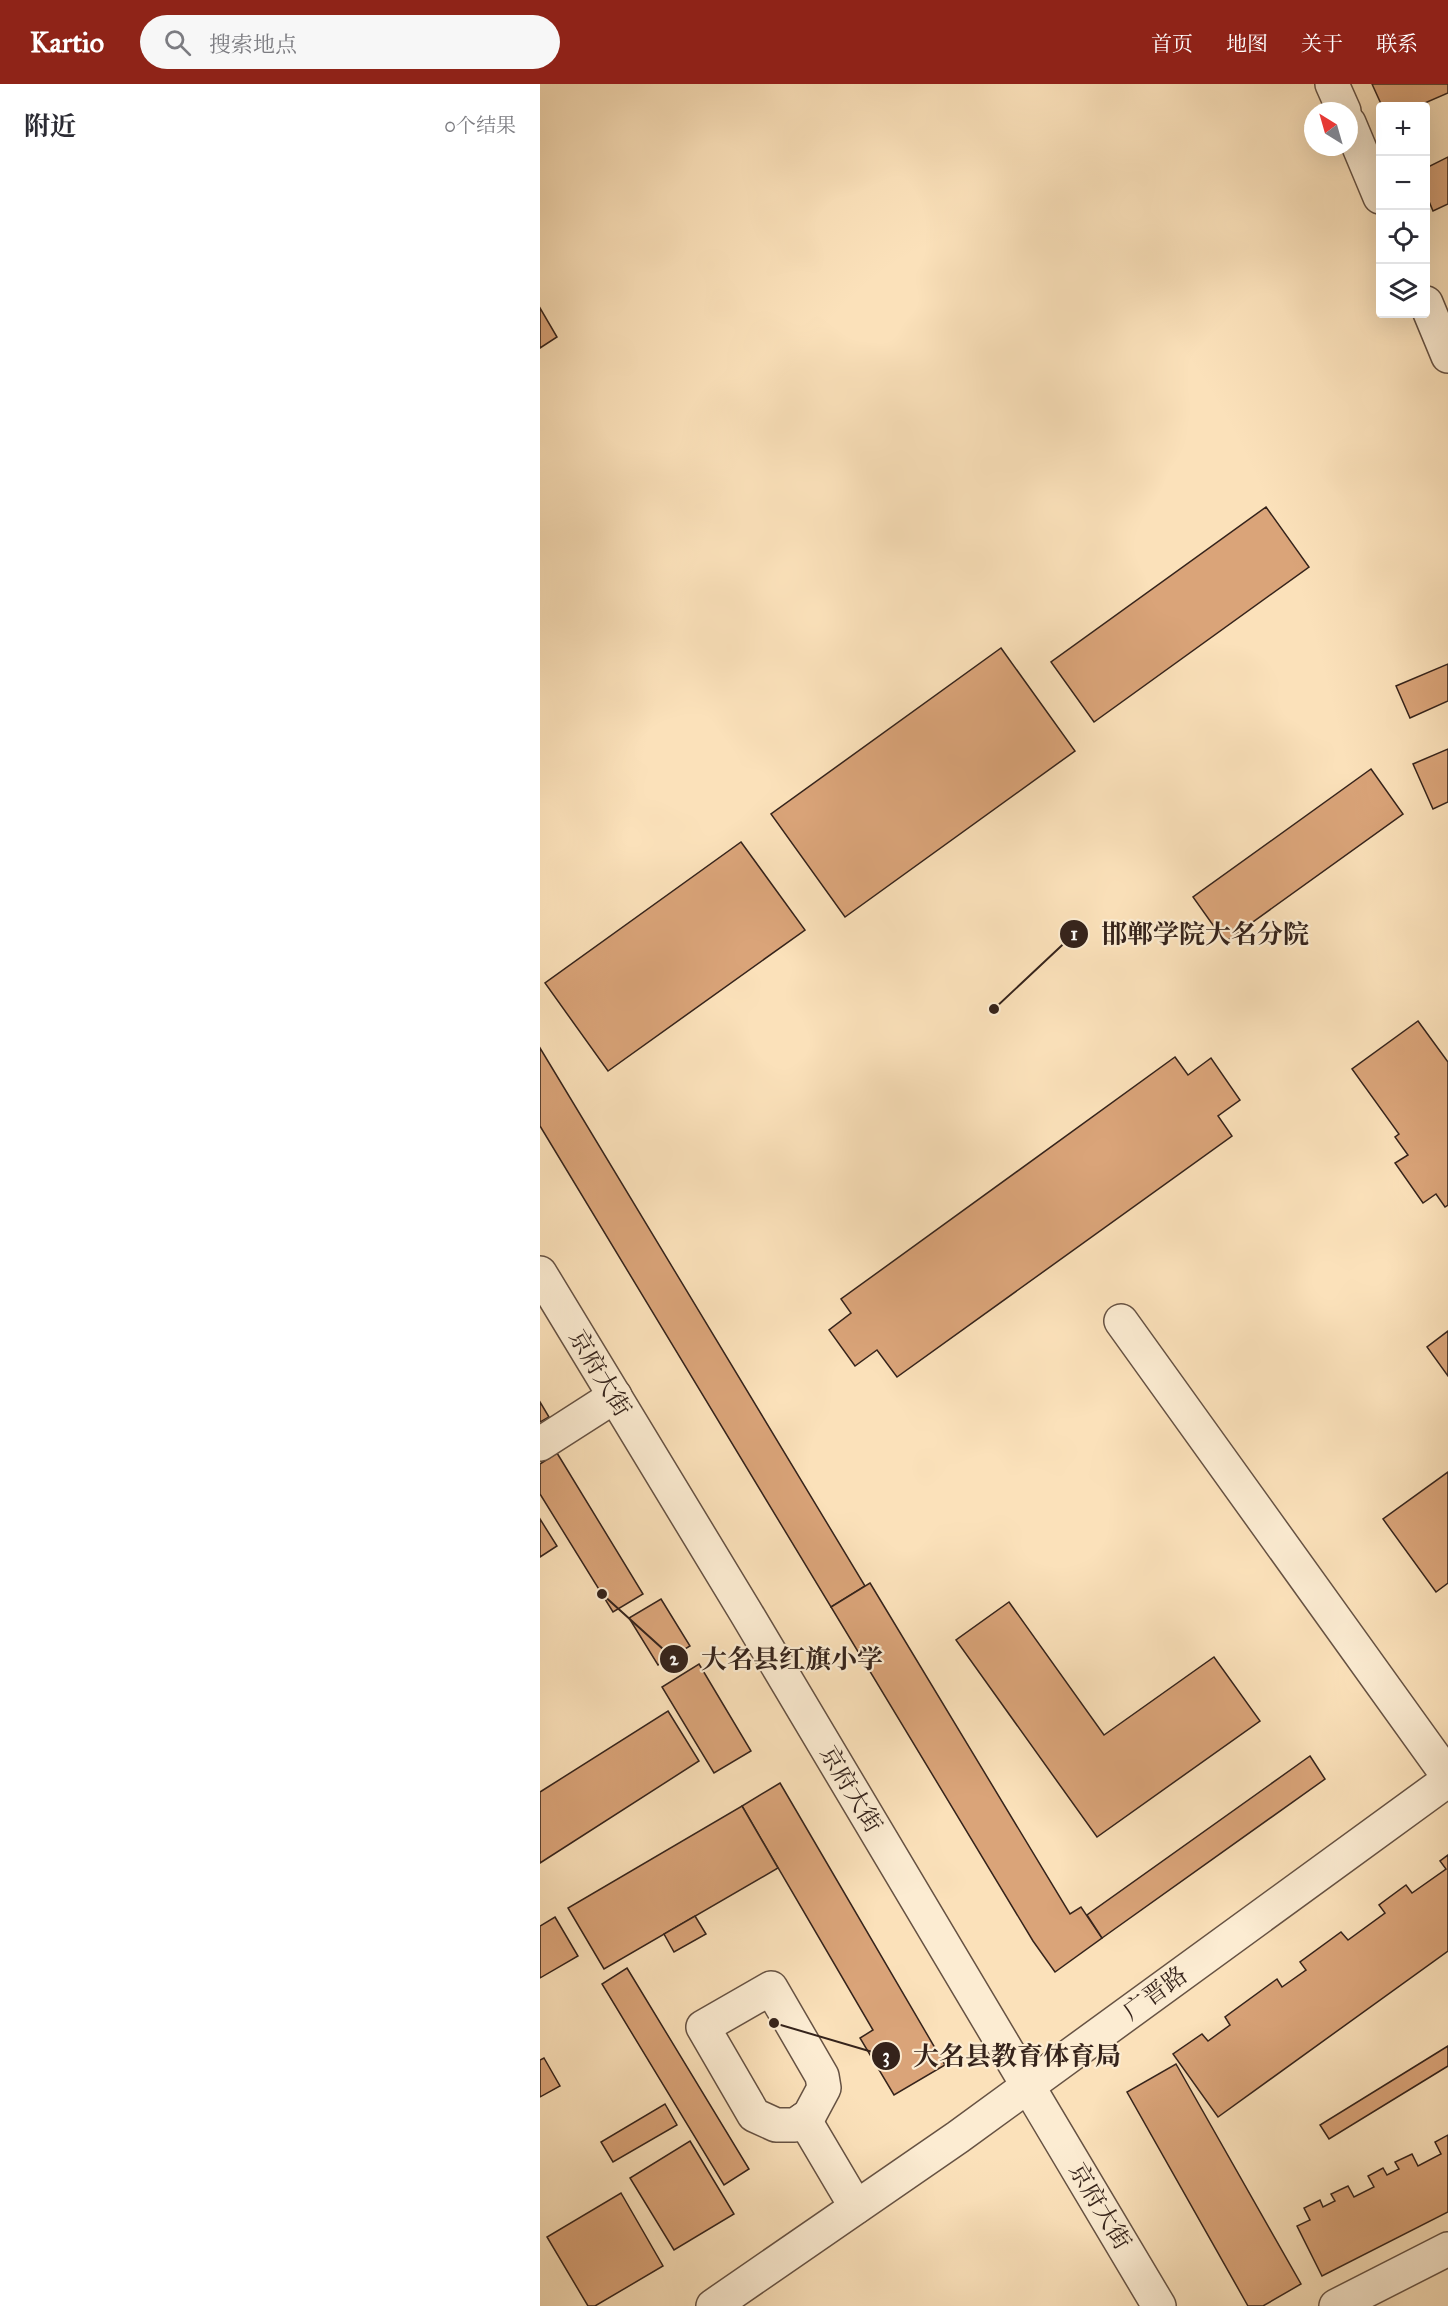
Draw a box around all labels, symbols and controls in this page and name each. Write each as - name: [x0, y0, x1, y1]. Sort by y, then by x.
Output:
- search box: [140, 15, 560, 69]
- text: Kartio: [30, 25, 104, 60]
- icon: search: [161, 26, 194, 59]
- text: 搜索地点: [209, 31, 297, 58]
- text: 首页: [1151, 31, 1193, 57]
- text: 地图: [1226, 31, 1268, 57]
- text: 关于: [1301, 31, 1343, 57]
- text: 联系: [1376, 31, 1418, 57]
- north arrow: [1304, 102, 1358, 156]
- map controls: [1376, 102, 1430, 318]
- button: +: [1376, 102, 1430, 156]
- text: 附近: [24, 110, 76, 142]
- text: 0个结果: [444, 113, 516, 137]
- button: −: [1376, 156, 1430, 210]
- button: locate: [1376, 210, 1430, 264]
- button: layers: [1376, 264, 1430, 318]
- callout: 邯郸学院大名分院: [1059, 912, 1321, 956]
- text: 邯郸学院大名分院: [1101, 918, 1309, 950]
- text: 1: [1070, 923, 1078, 945]
- street label: 京府大街: [562, 1324, 638, 1422]
- callout: 大名县红旗小学: [659, 1637, 895, 1681]
- text: 大名县红旗小学: [701, 1643, 883, 1675]
- text: 2: [670, 1648, 680, 1670]
- street label: 京府大街: [813, 1740, 889, 1838]
- street label: 广晋路: [1117, 1960, 1193, 2026]
- callout: 大名县教育体育局: [871, 2034, 1133, 2078]
- text: 大名县教育体育局: [913, 2040, 1121, 2072]
- text: 3: [882, 2045, 890, 2068]
- street label: 京府大街: [1062, 2157, 1138, 2255]

